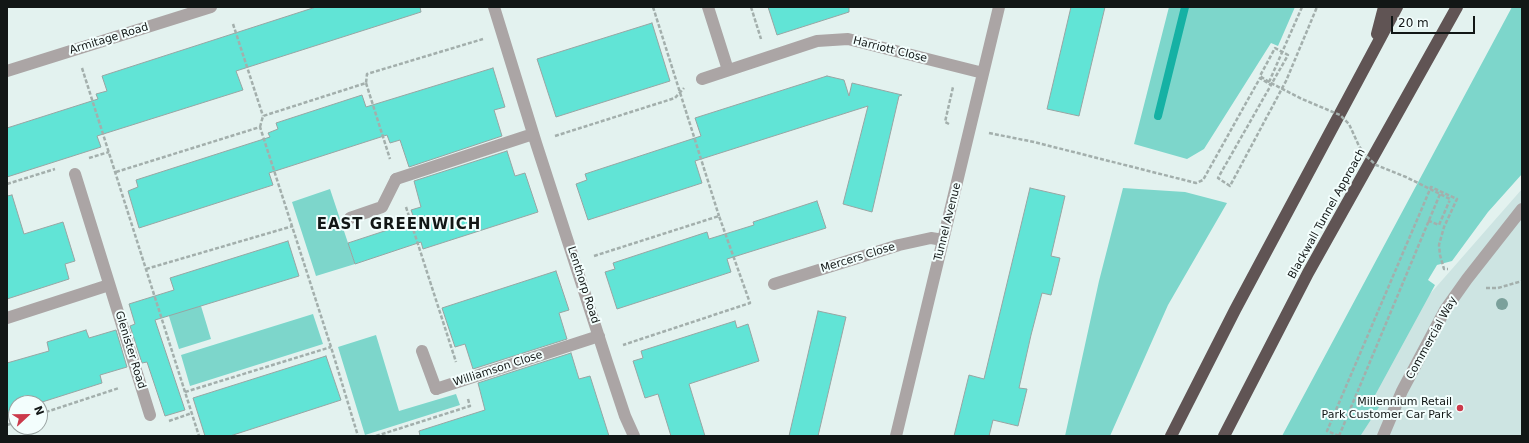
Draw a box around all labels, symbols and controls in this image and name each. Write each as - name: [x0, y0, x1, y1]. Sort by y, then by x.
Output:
- scale bar: [1393, 8, 1477, 34]
- text: 20 m: [1398, 16, 1429, 30]
- street label: Armitage Road: [68, 21, 150, 57]
- street label: Harriott Close: [852, 34, 928, 66]
- street label: Blackwall Tunnel Approach: [1286, 147, 1368, 281]
- street label: Tunnel Avenue: [932, 182, 964, 262]
- district label: EAST GREENWICH: [317, 216, 481, 234]
- street label: Mercers Close: [819, 240, 897, 276]
- street label: Lenthorp Road: [564, 245, 602, 325]
- street label: Commercial Way: [1404, 294, 1460, 382]
- street label: Glenister Road: [112, 309, 148, 391]
- street label: Williamson Close: [452, 348, 544, 390]
- north arrow: [8, 395, 48, 435]
- place label: Millennium Retail Park Customer Car Park: [1322, 395, 1452, 421]
- marker: Millennium Retail Park Customer Car Park: [1455, 403, 1465, 413]
- text: N: [31, 404, 46, 417]

